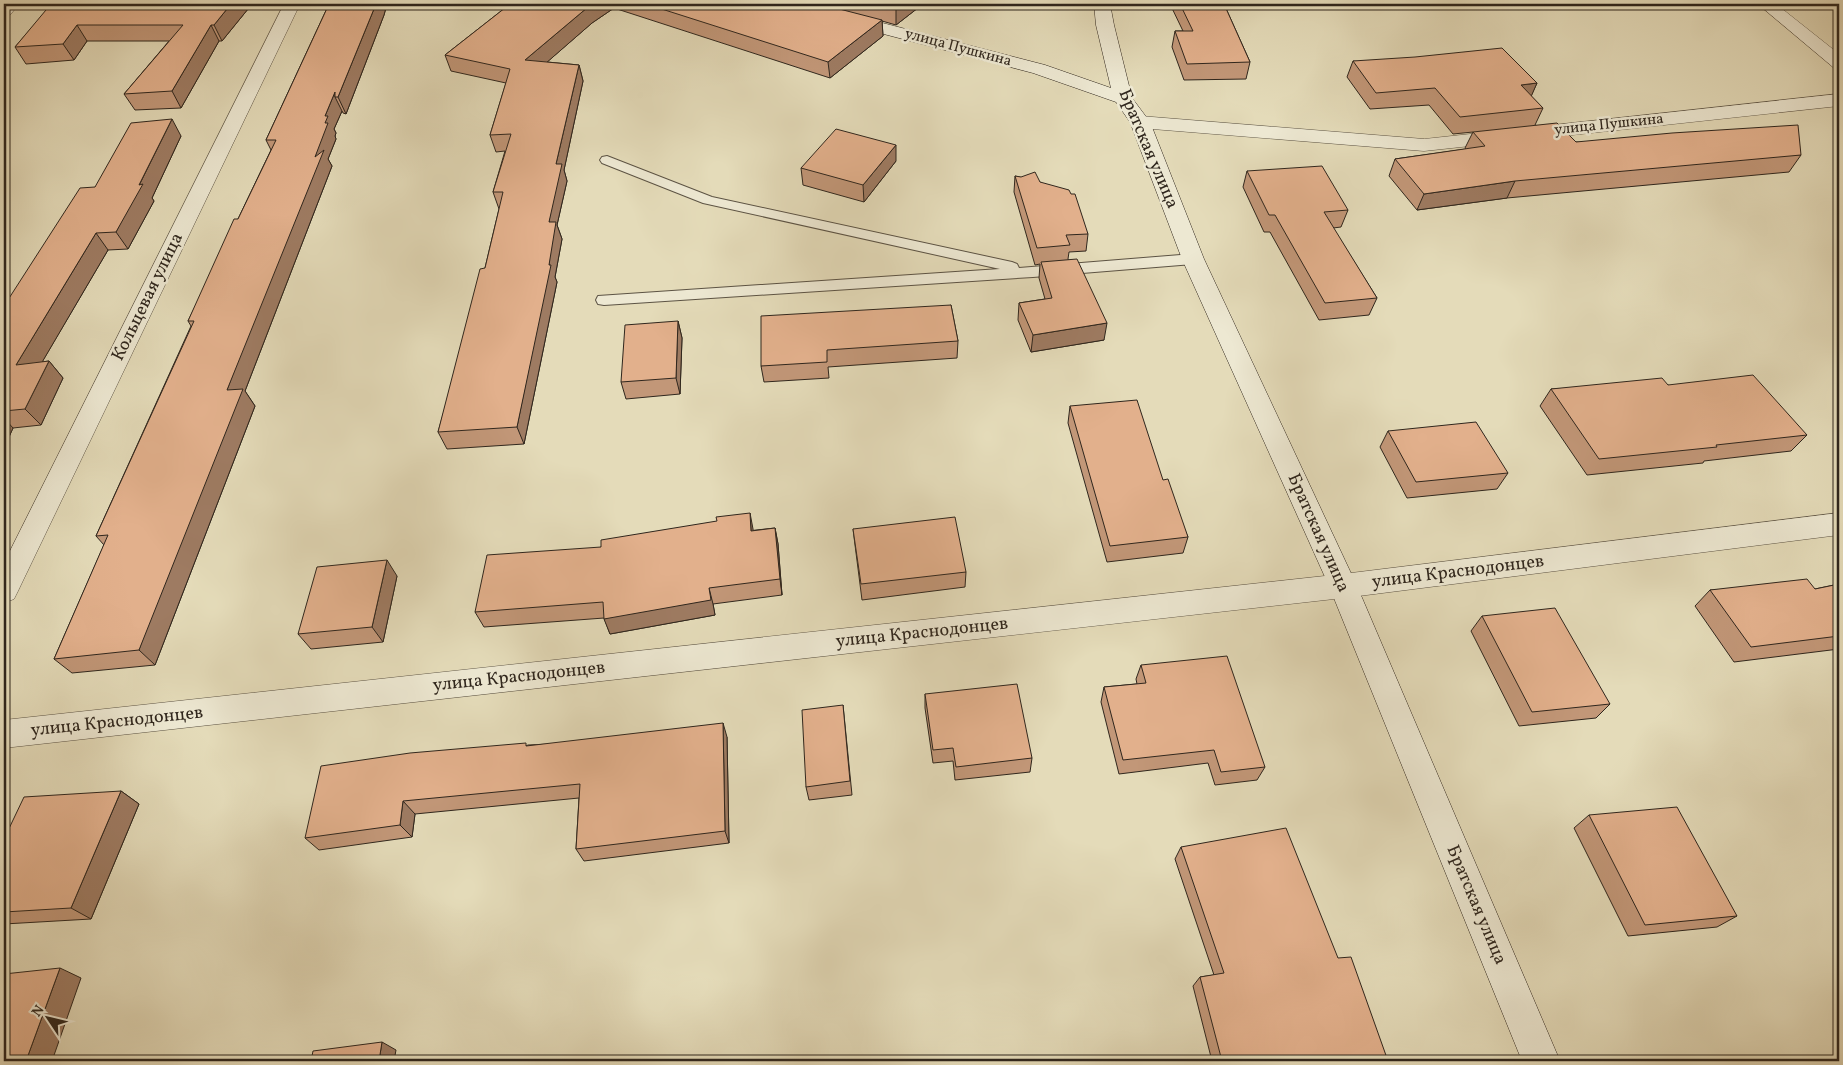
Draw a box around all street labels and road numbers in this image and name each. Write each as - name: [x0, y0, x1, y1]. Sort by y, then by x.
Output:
- street label: улица Пушкина: [902, 24, 1014, 72]
- street label: Братская улица: [1112, 85, 1184, 213]
- street label: улица Пушкина: [1553, 109, 1665, 141]
- street label: Кольцевая улица: [106, 229, 190, 365]
- street label: Братская улица: [1281, 470, 1355, 596]
- street label: улица Краснодонцев: [1370, 549, 1546, 595]
- street label: улица Краснодонцев: [835, 612, 1009, 654]
- street label: улица Краснодонцев: [432, 656, 606, 698]
- street label: улица Краснодонцев: [30, 701, 204, 743]
- street label: Братская улица: [1440, 841, 1512, 969]

